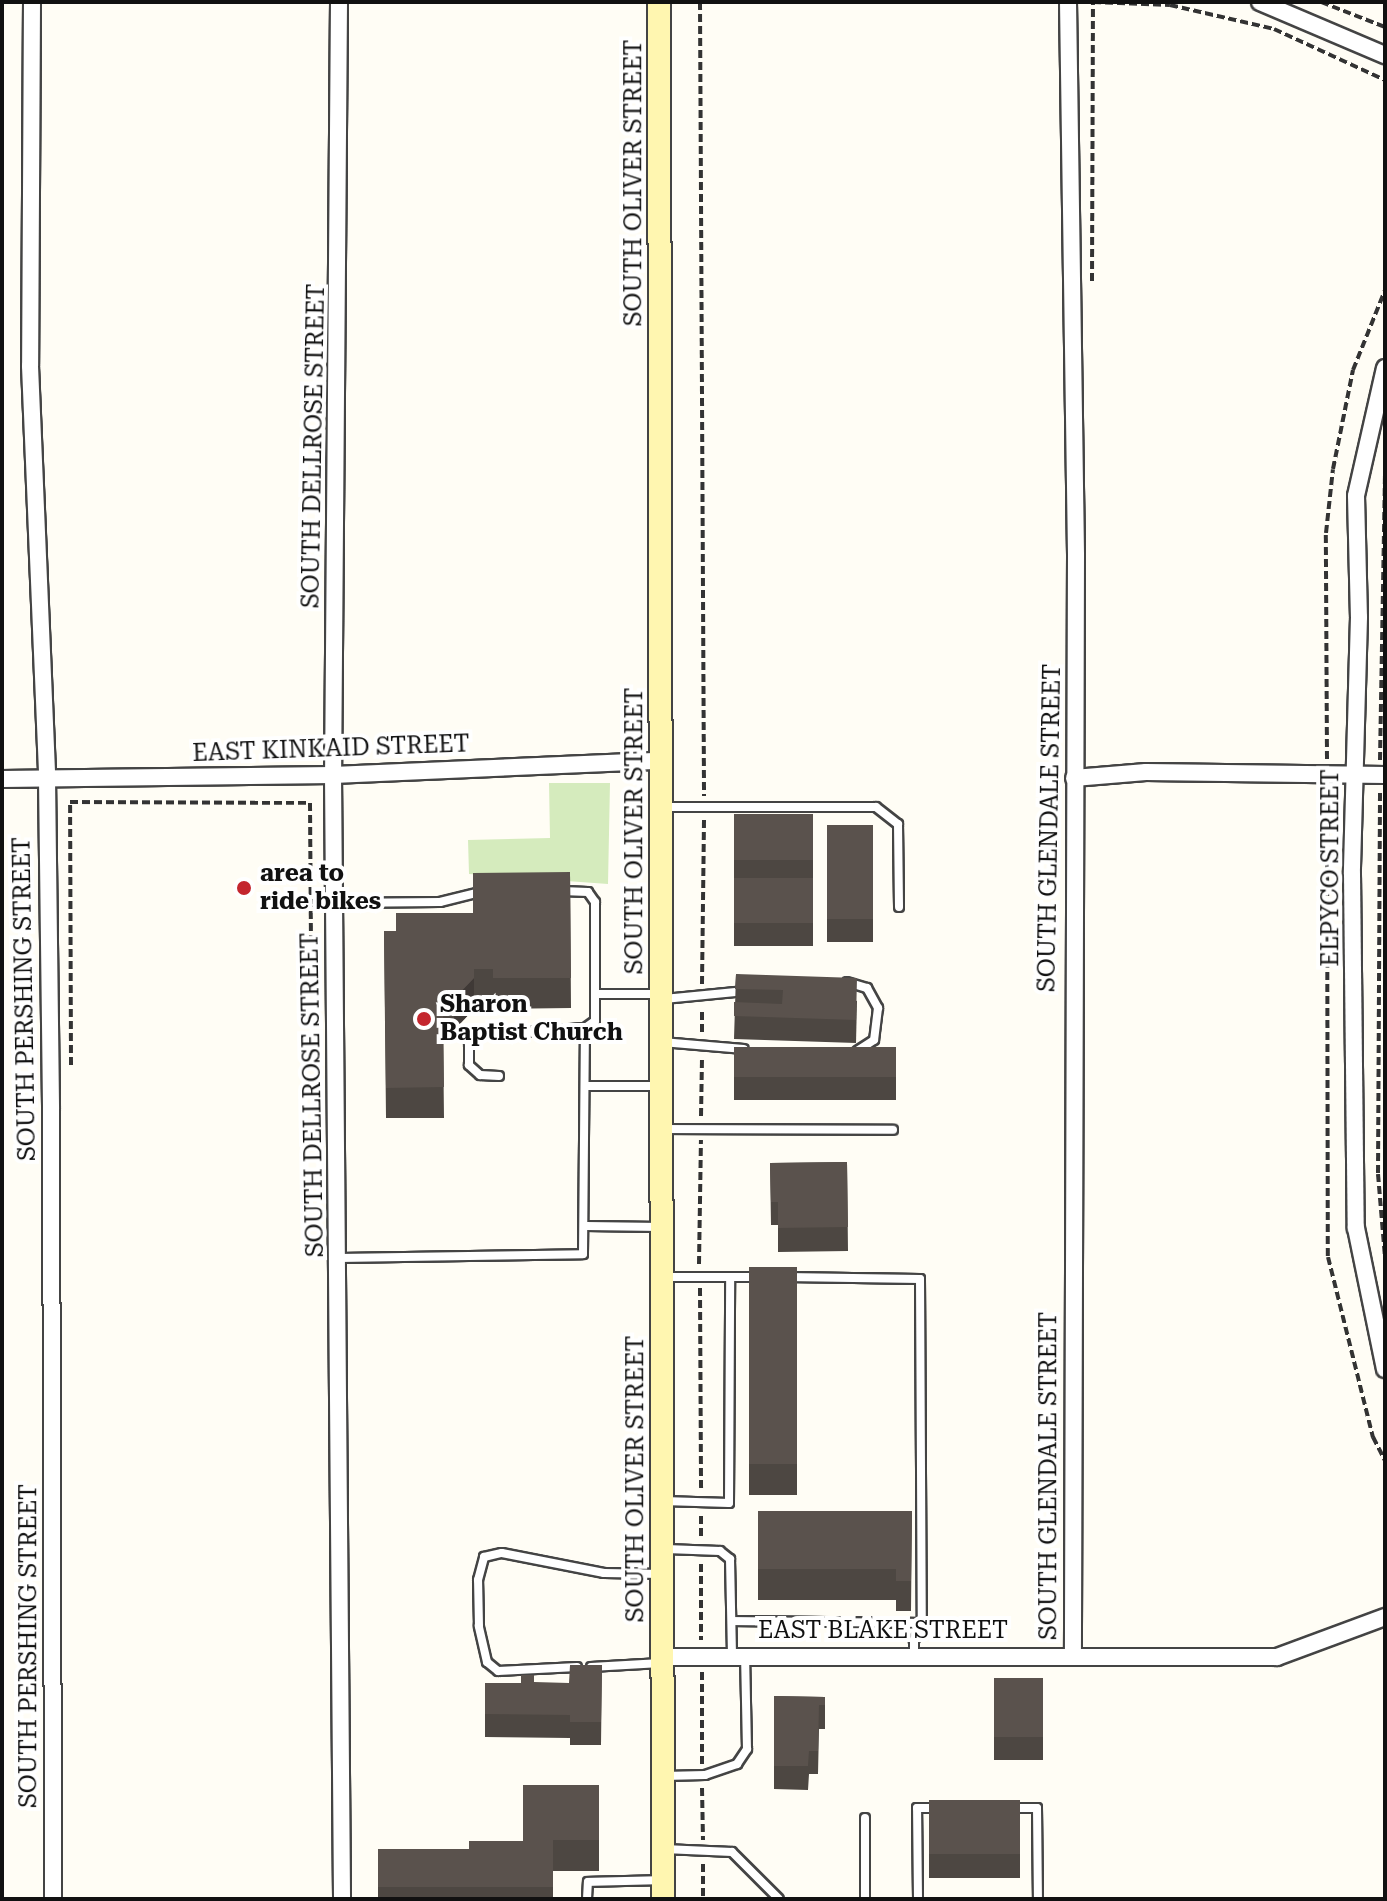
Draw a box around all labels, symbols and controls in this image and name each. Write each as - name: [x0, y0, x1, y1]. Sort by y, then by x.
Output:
- street label: SOUTH OLIVER STREET: [620, 40, 648, 326]
- street label: SOUTH DELLROSE STREET: [297, 283, 331, 609]
- street label: SOUTH GLENDALE STREET: [1033, 664, 1067, 992]
- street label: SOUTH OLIVER STREET: [621, 688, 649, 974]
- street label: EAST KINKAID STREET: [192, 730, 470, 768]
- street label: ELPYCO STREET: [1317, 769, 1345, 967]
- street label: SOUTH PERSHING STREET: [8, 837, 42, 1161]
- place label: area to ride bikes: [260, 860, 381, 916]
- marker: area to ride bikes: [235, 879, 253, 897]
- street label: SOUTH DELLROSE STREET: [296, 932, 330, 1258]
- place label: Sharon Baptist Church: [440, 991, 623, 1047]
- marker: Sharon Baptist Church: [415, 1010, 433, 1028]
- street label: SOUTH GLENDALE STREET: [1035, 1312, 1063, 1640]
- street label: SOUTH OLIVER STREET: [622, 1336, 650, 1622]
- street label: SOUTH PERSHING STREET: [15, 1484, 43, 1808]
- street label: EAST BLAKE STREET: [758, 1617, 1008, 1645]

